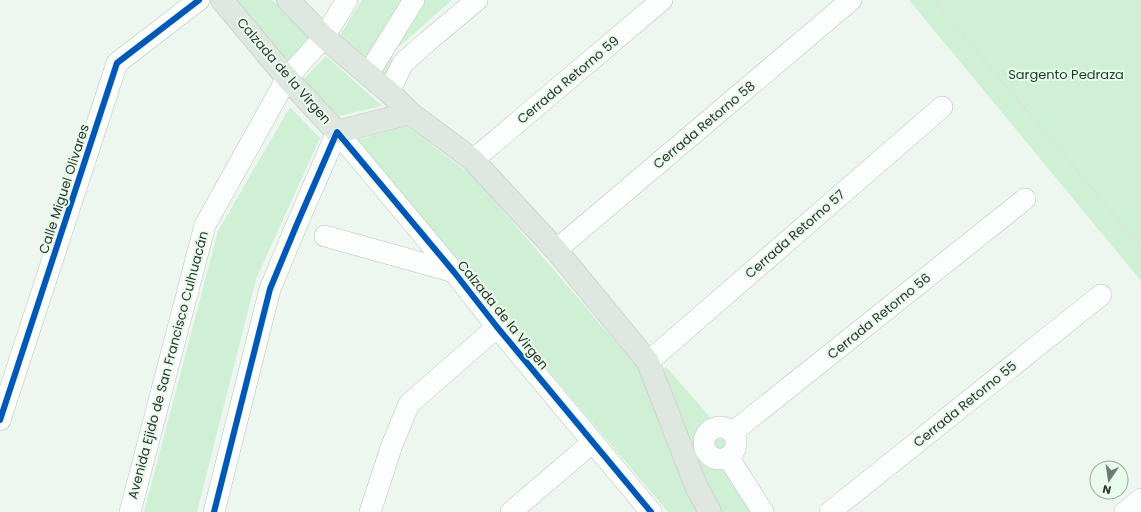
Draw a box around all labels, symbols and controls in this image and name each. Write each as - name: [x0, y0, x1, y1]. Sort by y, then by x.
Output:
- street label: Calzada de la Virgen: [232, 14, 336, 128]
- street label: Cerrada Retorno 59: [513, 32, 623, 128]
- park label: Sargento Pedraza: [1008, 65, 1124, 84]
- street label: Cerrada Retorno 58: [649, 77, 759, 173]
- street label: Calle Miguel Olivares: [34, 121, 94, 256]
- street label: Cerrada Retorno 57: [741, 185, 849, 283]
- street label: Avenida Ejido de San Francisco Culhuacán: [123, 229, 213, 501]
- street label: Calzada de la Virgen: [453, 256, 553, 374]
- street label: Cerrada Retorno 56: [823, 268, 935, 364]
- street label: Cerrada Retorno 55: [909, 356, 1021, 452]
- north arrow: [1089, 460, 1129, 500]
- text: N: [1101, 481, 1113, 498]

